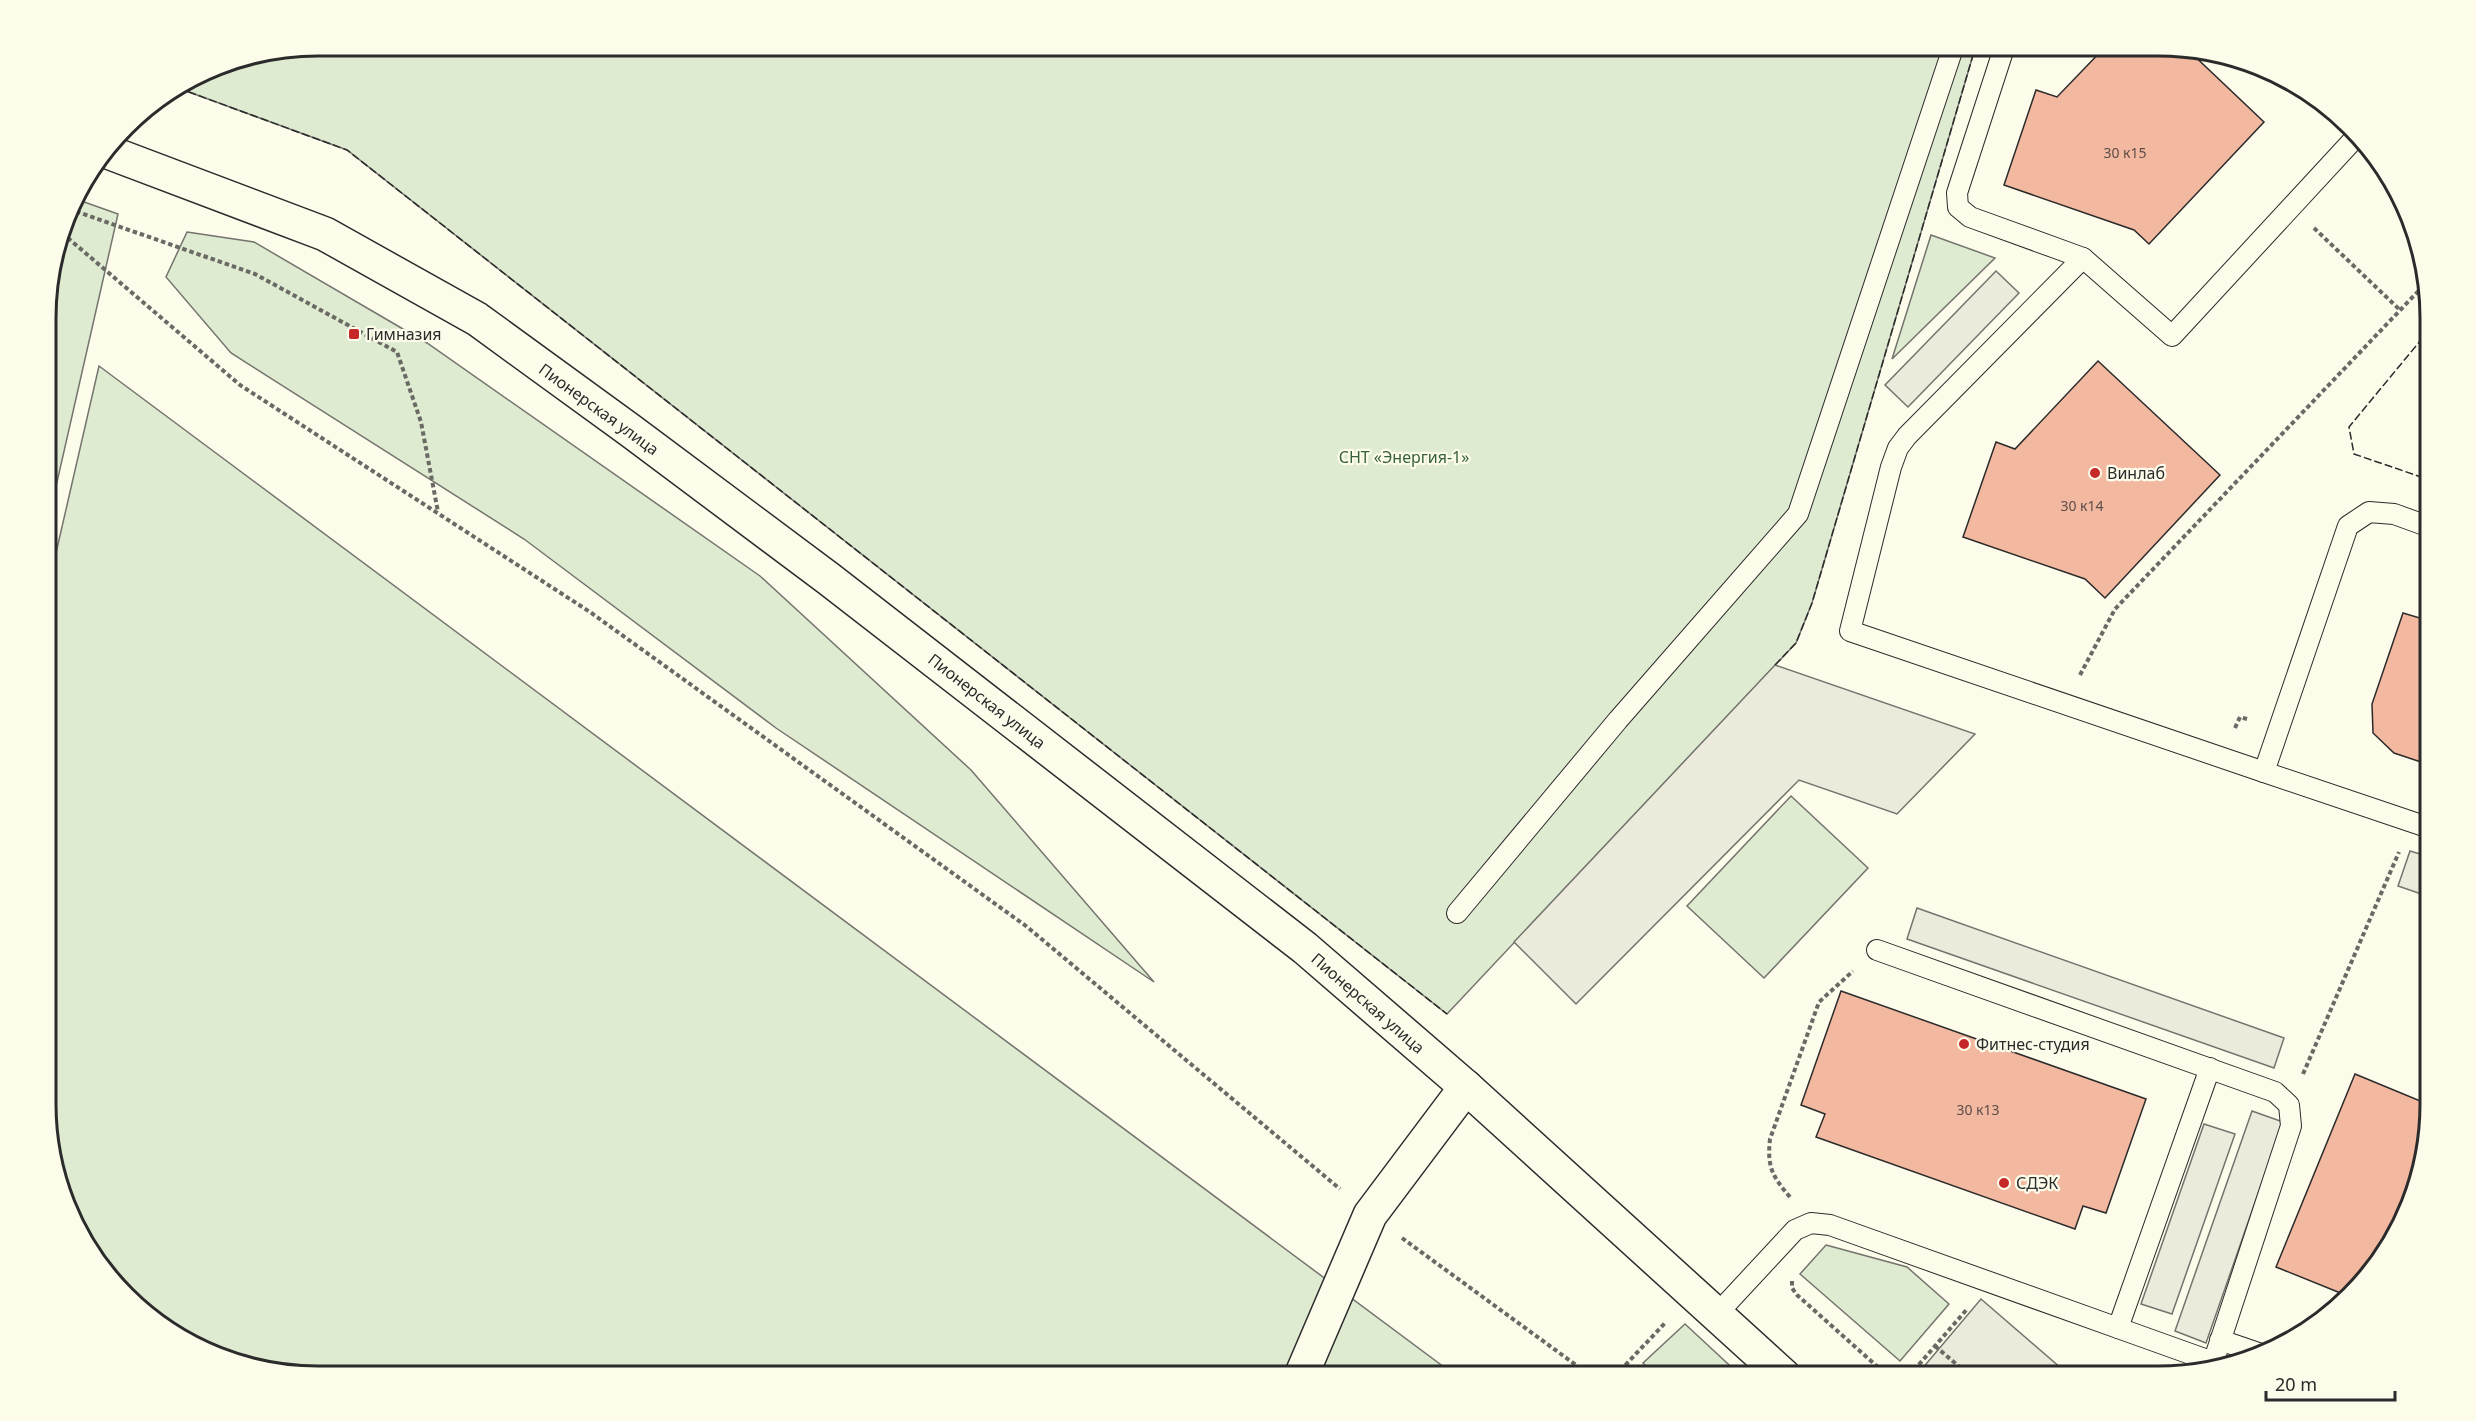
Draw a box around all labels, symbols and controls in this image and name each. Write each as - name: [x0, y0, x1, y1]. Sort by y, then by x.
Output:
- house number: 30 к15: [2103, 143, 2147, 162]
- place label: Гимназия: [366, 323, 442, 345]
- marker: Гимназия: [347, 327, 361, 341]
- street label: Пионерская улица: [535, 358, 663, 460]
- park label: СНТ «Энергия-1»: [1339, 446, 1469, 468]
- place label: Винлаб: [2107, 462, 2165, 484]
- marker: Винлаб: [2088, 466, 2102, 480]
- house number: 30 к14: [2060, 496, 2104, 515]
- street label: Пионерская улица: [924, 648, 1050, 754]
- street label: Пионерская улица: [1307, 948, 1429, 1058]
- place label: Фитнес-студия: [1976, 1033, 2090, 1055]
- marker: Фитнес-студия: [1957, 1037, 1971, 1051]
- house number: 30 к13: [1956, 1100, 2000, 1119]
- place label: СДЭК: [2016, 1172, 2058, 1194]
- marker: СДЭК: [1997, 1176, 2011, 1190]
- scale bar: [2266, 1364, 2395, 1402]
- text: 20 m: [2275, 1372, 2317, 1396]

